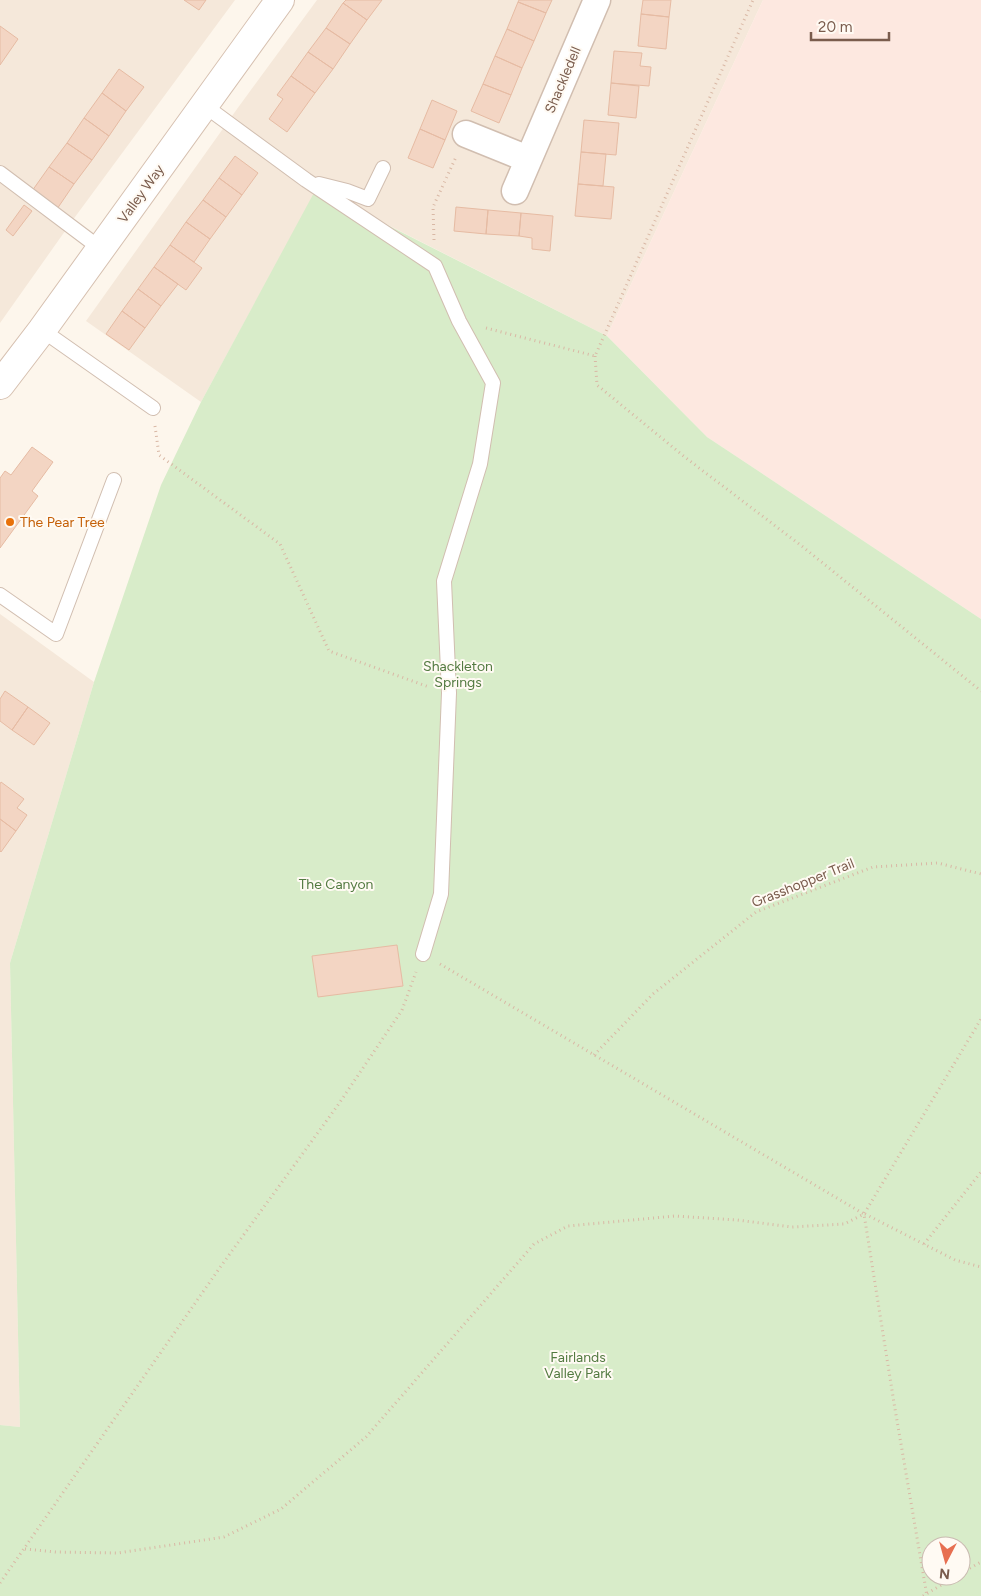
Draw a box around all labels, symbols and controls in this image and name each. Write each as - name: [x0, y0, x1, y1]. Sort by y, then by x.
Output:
- scale bar: [811, 10, 888, 42]
- text: 20 m: [818, 18, 852, 36]
- street label: Shackledell: [541, 44, 585, 116]
- street label: Valley Way: [114, 161, 168, 227]
- place label: The Pear Tree: [20, 514, 105, 531]
- marker: The Pear Tree: [4, 516, 16, 528]
- park label: Shackleton Springs: [423, 658, 493, 691]
- street label: Grasshopper Trail: [749, 855, 857, 911]
- park label: The Canyon: [299, 876, 374, 893]
- park label: Fairlands Valley Park: [544, 1349, 612, 1382]
- north arrow: [921, 1536, 971, 1586]
- text: N: [938, 1564, 951, 1582]

